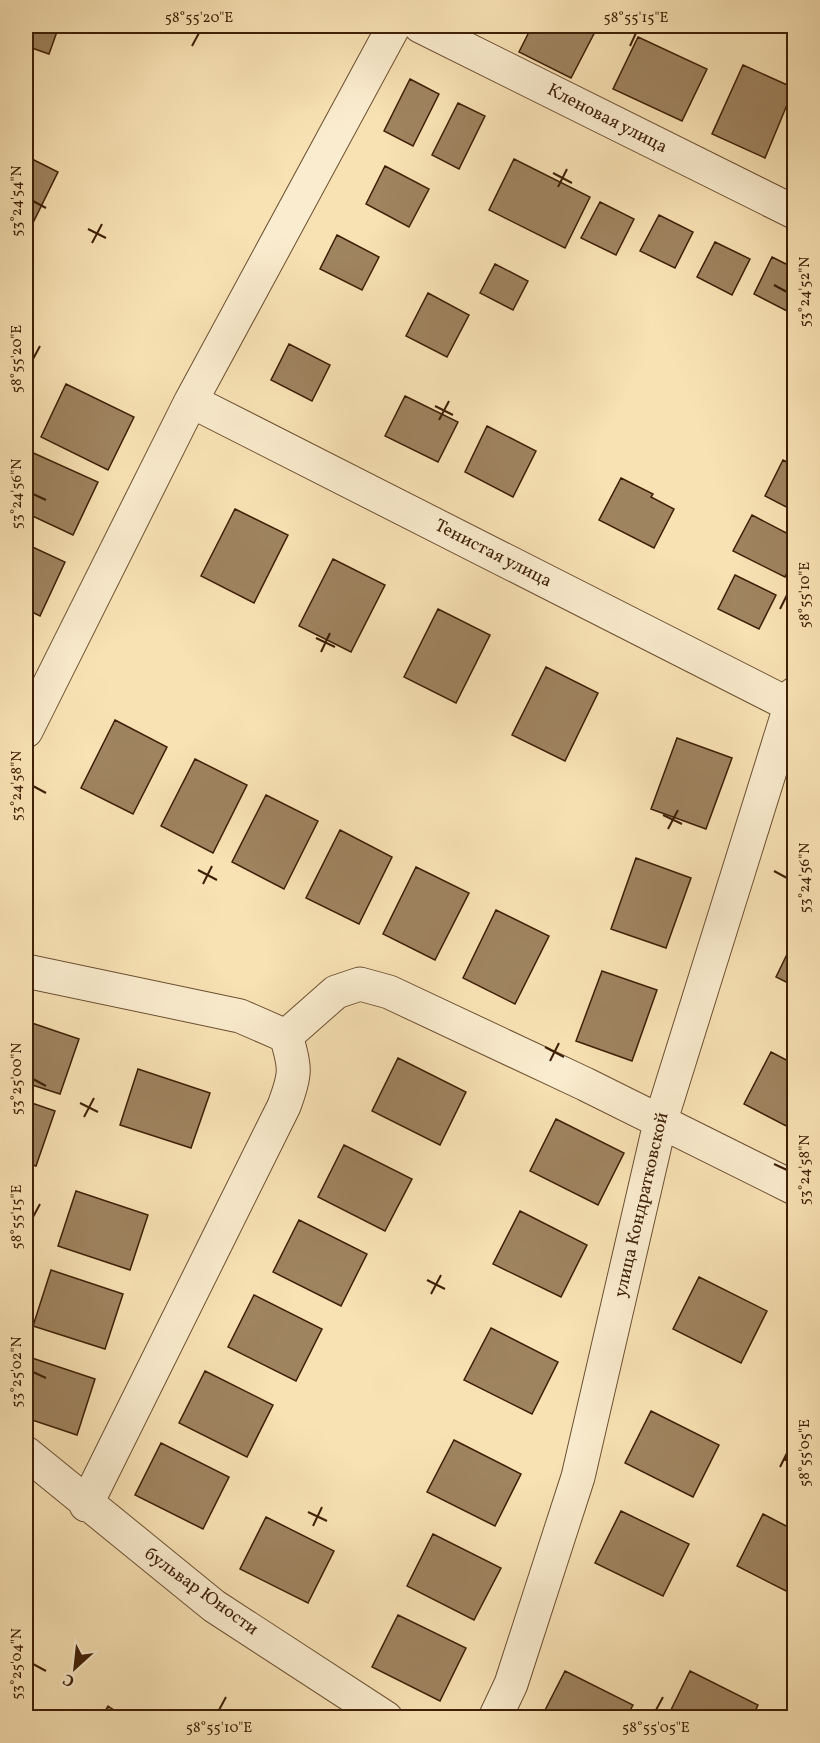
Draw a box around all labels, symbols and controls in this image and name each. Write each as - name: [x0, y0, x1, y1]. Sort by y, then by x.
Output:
- text: 58°55'20"E: [165, 8, 233, 29]
- text: 58°55'15"E: [603, 8, 669, 29]
- street label: Кленовая улица: [543, 78, 671, 160]
- text: 53°24'54"N: [7, 165, 28, 237]
- text: 53°24'52"N: [795, 257, 816, 327]
- text: 58°55'20"E: [7, 325, 28, 393]
- text: 53°24'56"N: [7, 459, 28, 529]
- street label: Тенистая улица: [430, 514, 556, 594]
- text: 58°55'10"E: [795, 562, 816, 628]
- text: 53°24'58"N: [7, 751, 28, 821]
- text: 53°24'56"N: [795, 843, 816, 913]
- text: 53°25'00"N: [7, 1043, 28, 1115]
- street label: улица Кондратковской: [609, 1110, 675, 1300]
- text: 53°24'58"N: [795, 1135, 816, 1205]
- text: 58°55'15"E: [7, 1184, 28, 1250]
- text: 53°25'02"N: [7, 1336, 28, 1408]
- text: 58°55'05"E: [795, 1419, 816, 1487]
- street label: бульвар Юности: [139, 1542, 263, 1642]
- text: 53°25'04"N: [7, 1628, 28, 1700]
- north arrow: [45, 1638, 105, 1698]
- text: С: [60, 1667, 79, 1692]
- text: 58°55'10"E: [186, 1718, 252, 1739]
- text: 58°55'05"E: [622, 1718, 690, 1739]

